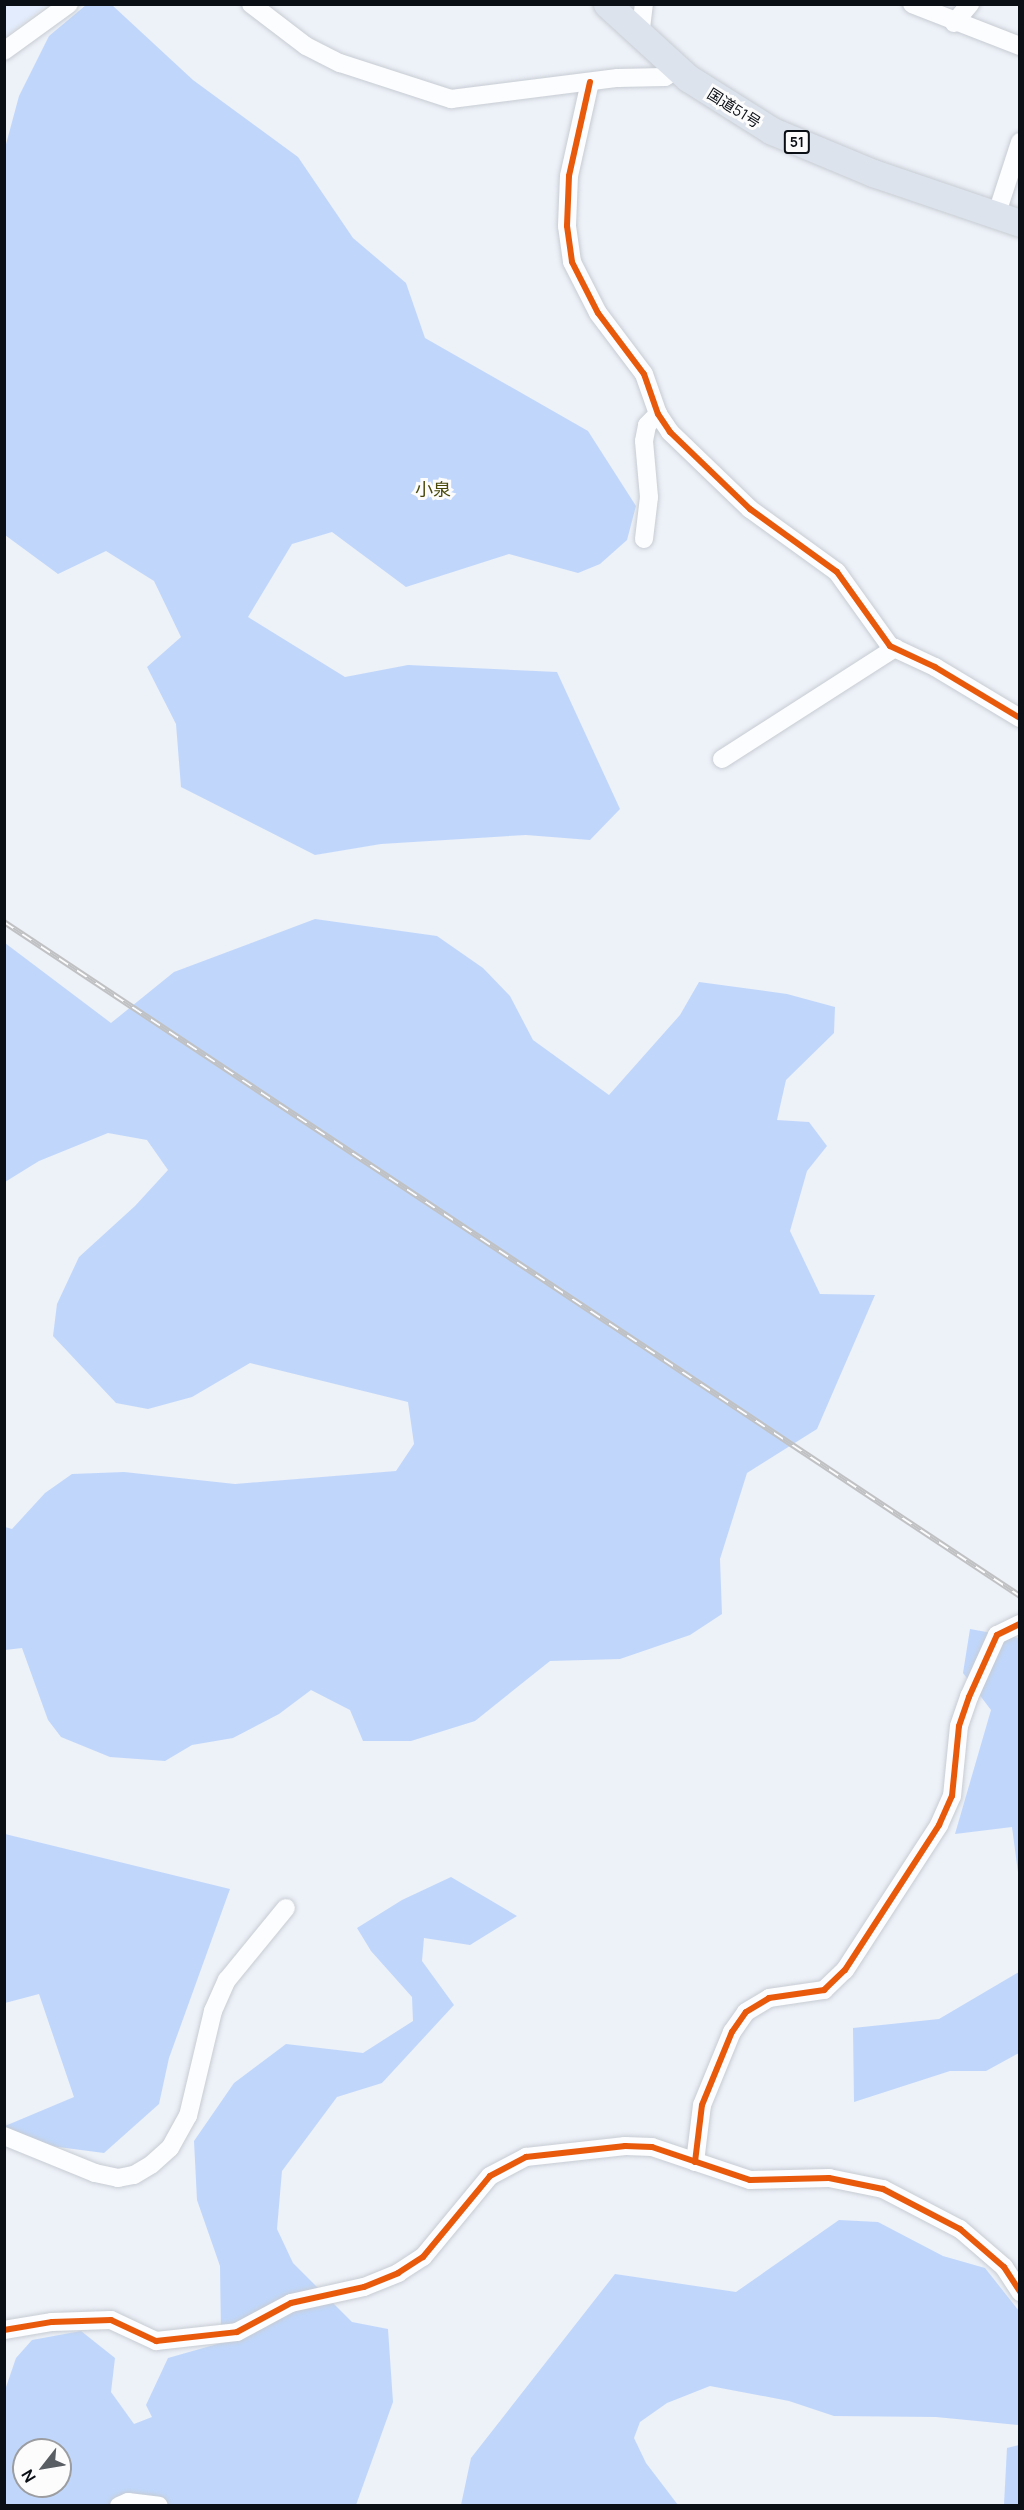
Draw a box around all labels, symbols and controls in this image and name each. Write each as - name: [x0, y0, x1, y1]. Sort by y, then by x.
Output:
- street label: 国道51号: [704, 85, 764, 131]
- road number: 51: [784, 131, 810, 153]
- district label: 小泉: [415, 478, 451, 500]
- north arrow: [12, 2438, 72, 2498]
- text: N: [16, 2466, 41, 2487]

